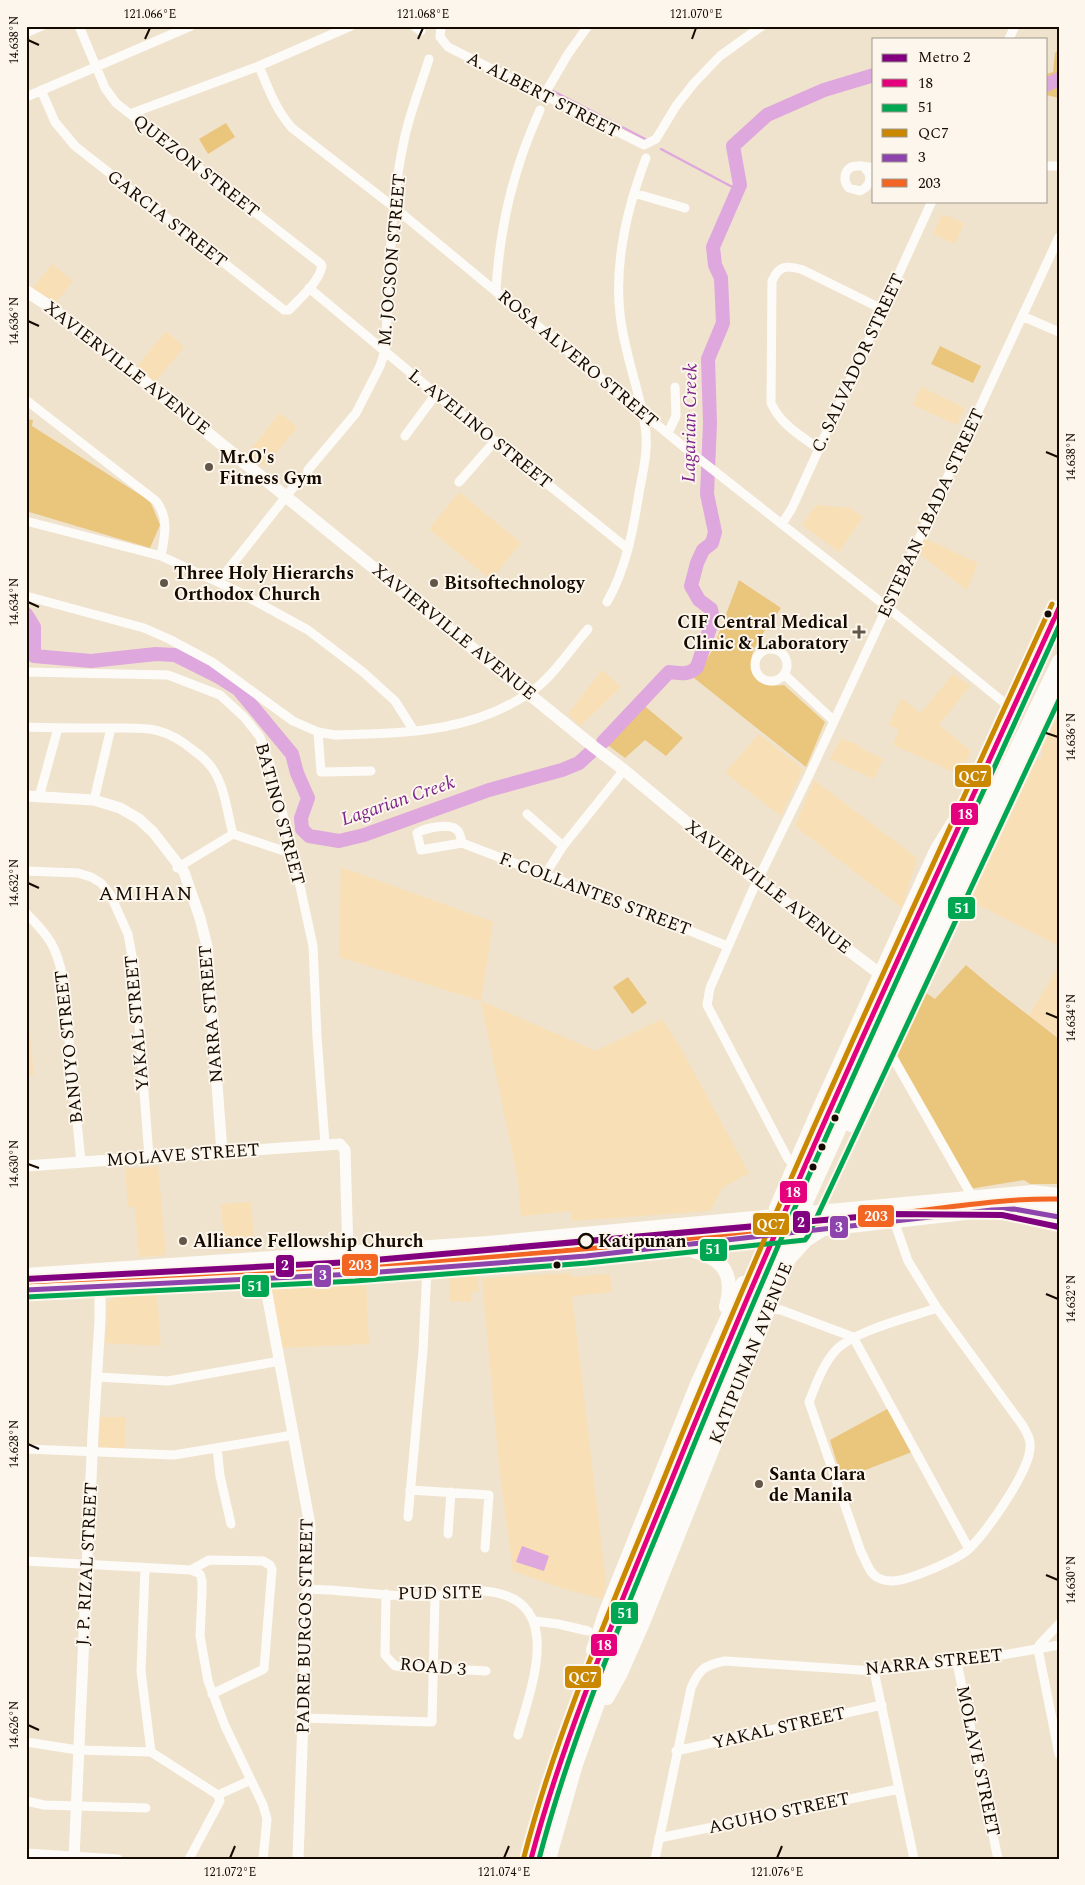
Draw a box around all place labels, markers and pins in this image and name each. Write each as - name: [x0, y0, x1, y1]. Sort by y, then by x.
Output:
- place label: Mr.O's Fitness Gym: [219, 444, 322, 492]
- marker: Mr.O's Fitness Gym: [203, 461, 215, 473]
- place label: Three Holy Hierarchs Orthodox Church: [174, 560, 354, 608]
- place label: Bitsoftechnology: [444, 570, 586, 597]
- marker: Three Holy Hierarchs Orthodox Church: [158, 577, 170, 589]
- marker: Bitsoftechnology: [428, 577, 440, 589]
- place label: CIF Central Medical Clinic & Laboratory: [677, 609, 849, 657]
- unlabelled marker: [1043, 609, 1053, 619]
- marker: CIF Central Medical Clinic & Laboratory: [852, 625, 866, 639]
- unlabelled marker: [830, 1113, 840, 1123]
- unlabelled marker: [817, 1142, 827, 1152]
- unlabelled marker: [808, 1162, 818, 1172]
- place label: Alliance Fellowship Church: [193, 1228, 424, 1255]
- place label: Katipunan: [598, 1228, 687, 1255]
- marker: Katipunan: [578, 1233, 594, 1249]
- marker: Alliance Fellowship Church: [177, 1235, 189, 1247]
- unlabelled marker: [552, 1260, 562, 1270]
- place label: Santa Clara de Manila: [769, 1461, 866, 1509]
- marker: Santa Clara de Manila: [753, 1478, 765, 1490]

